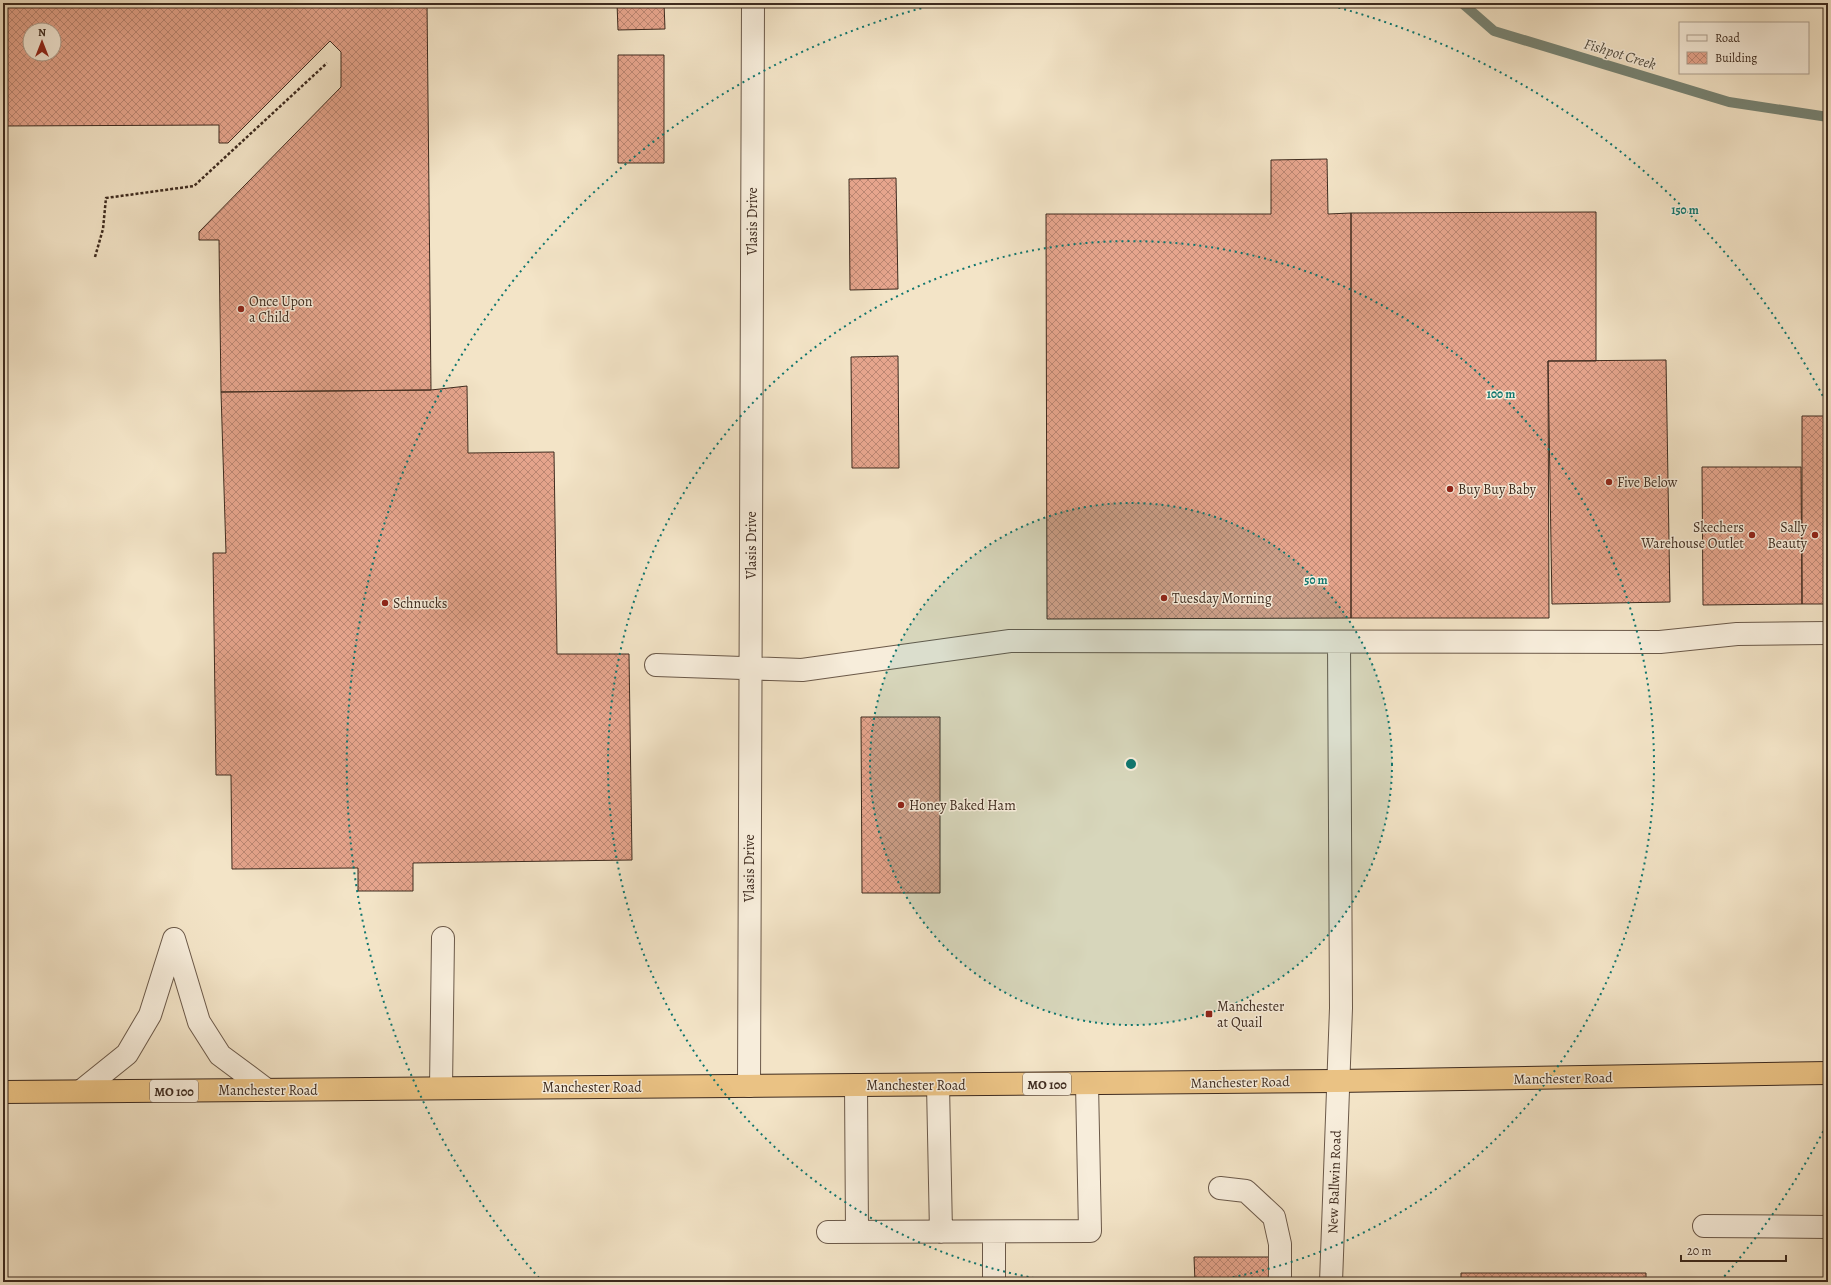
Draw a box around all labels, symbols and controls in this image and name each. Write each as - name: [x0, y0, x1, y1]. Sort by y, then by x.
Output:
- north arrow: [22, 22, 62, 62]
- legend: [1679, 22, 1809, 74]
- text: N: [38, 25, 46, 40]
- text: Road: [1715, 30, 1741, 46]
- water label: Fishpot Creek: [1581, 34, 1659, 75]
- text: Building: [1715, 50, 1757, 66]
- street label: Vlasis Drive: [743, 187, 762, 256]
- text: 150 m: [1671, 202, 1699, 218]
- place label: Once Upon a Child: [249, 292, 313, 327]
- marker: Once Upon a Child: [236, 304, 246, 314]
- text: 100 m: [1487, 386, 1515, 402]
- place label: Five Below: [1617, 473, 1678, 492]
- marker: Five Below: [1604, 477, 1614, 487]
- place label: Buy Buy Baby: [1458, 480, 1537, 499]
- marker: Buy Buy Baby: [1445, 484, 1455, 494]
- street label: Vlasis Drive: [742, 511, 761, 580]
- place label: Skechers Warehouse Outlet: [1640, 518, 1744, 553]
- place label: Sally Beauty: [1768, 518, 1808, 553]
- marker: Skechers Warehouse Outlet: [1747, 530, 1757, 540]
- marker: Sally Beauty: [1810, 530, 1820, 540]
- text: 50 m: [1304, 572, 1328, 588]
- place label: Tuesday Morning: [1172, 589, 1272, 608]
- marker: Tuesday Morning: [1159, 593, 1169, 603]
- place label: Schnucks: [393, 594, 447, 613]
- marker: Schnucks: [380, 598, 390, 608]
- centre of rings: [1124, 757, 1138, 771]
- place label: Honey Baked Ham: [909, 796, 1016, 815]
- marker: Honey Baked Ham: [896, 800, 906, 810]
- street label: Vlasis Drive: [740, 834, 759, 903]
- place label: Manchester at Quail: [1217, 997, 1285, 1032]
- marker: Manchester at Quail: [1204, 1009, 1214, 1019]
- street label: Manchester Road: [1513, 1068, 1613, 1089]
- street label: Manchester Road: [1190, 1072, 1290, 1093]
- road number: MO 100: [1023, 1073, 1071, 1095]
- street label: Manchester Road: [866, 1076, 966, 1095]
- street label: Manchester Road: [542, 1078, 642, 1097]
- road number: MO 100: [150, 1080, 198, 1102]
- street label: Manchester Road: [218, 1081, 318, 1100]
- street label: New Ballwin Road: [1323, 1129, 1346, 1234]
- scale bar: [1681, 1237, 1786, 1263]
- text: 20 m: [1687, 1243, 1711, 1259]

